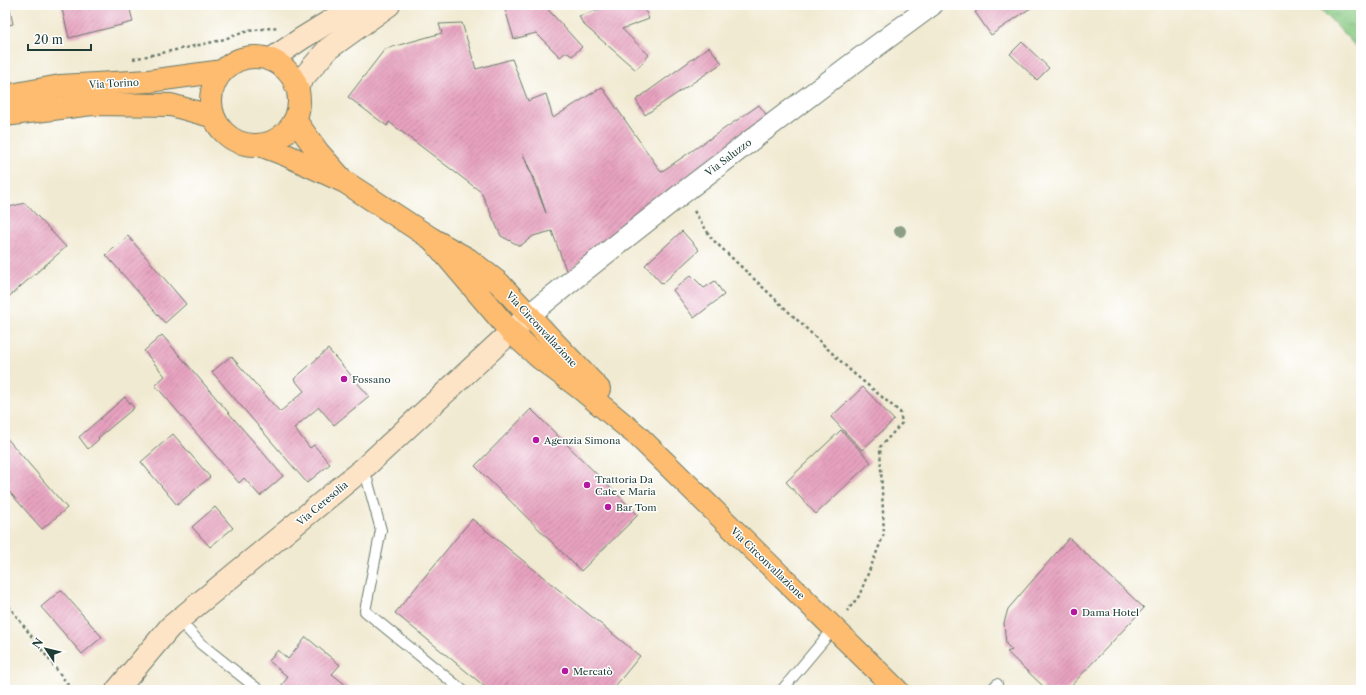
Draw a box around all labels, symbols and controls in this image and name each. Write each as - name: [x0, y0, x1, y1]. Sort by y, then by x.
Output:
- scale bar: [28, 26, 91, 52]
- text: 20 m: [34, 32, 63, 47]
- street label: Via Torino: [88, 76, 139, 91]
- street label: Via Saluzzo: [702, 136, 754, 180]
- street label: Via Circonvallazione: [503, 288, 580, 370]
- place label: Fossano: [352, 373, 391, 386]
- marker: Fossano: [339, 374, 349, 384]
- place label: Agenzia Simona: [543, 434, 621, 447]
- marker: Agenzia Simona: [531, 435, 541, 445]
- place label: Trattoria Da Cate e Maria: [595, 473, 657, 498]
- street label: Via Ceresolia: [293, 478, 351, 529]
- marker: Trattoria Da Cate e Maria: [582, 480, 592, 490]
- place label: Bar Tom: [616, 501, 657, 514]
- marker: Bar Tom: [603, 502, 613, 512]
- street label: Via Circonvallazione: [727, 524, 808, 602]
- place label: Dama Hotel: [1082, 606, 1139, 619]
- marker: Dama Hotel: [1069, 607, 1079, 617]
- north arrow: [26, 629, 66, 669]
- text: N: [29, 635, 47, 651]
- place label: Mercatò: [573, 665, 613, 678]
- marker: Mercatò: [560, 666, 570, 676]

